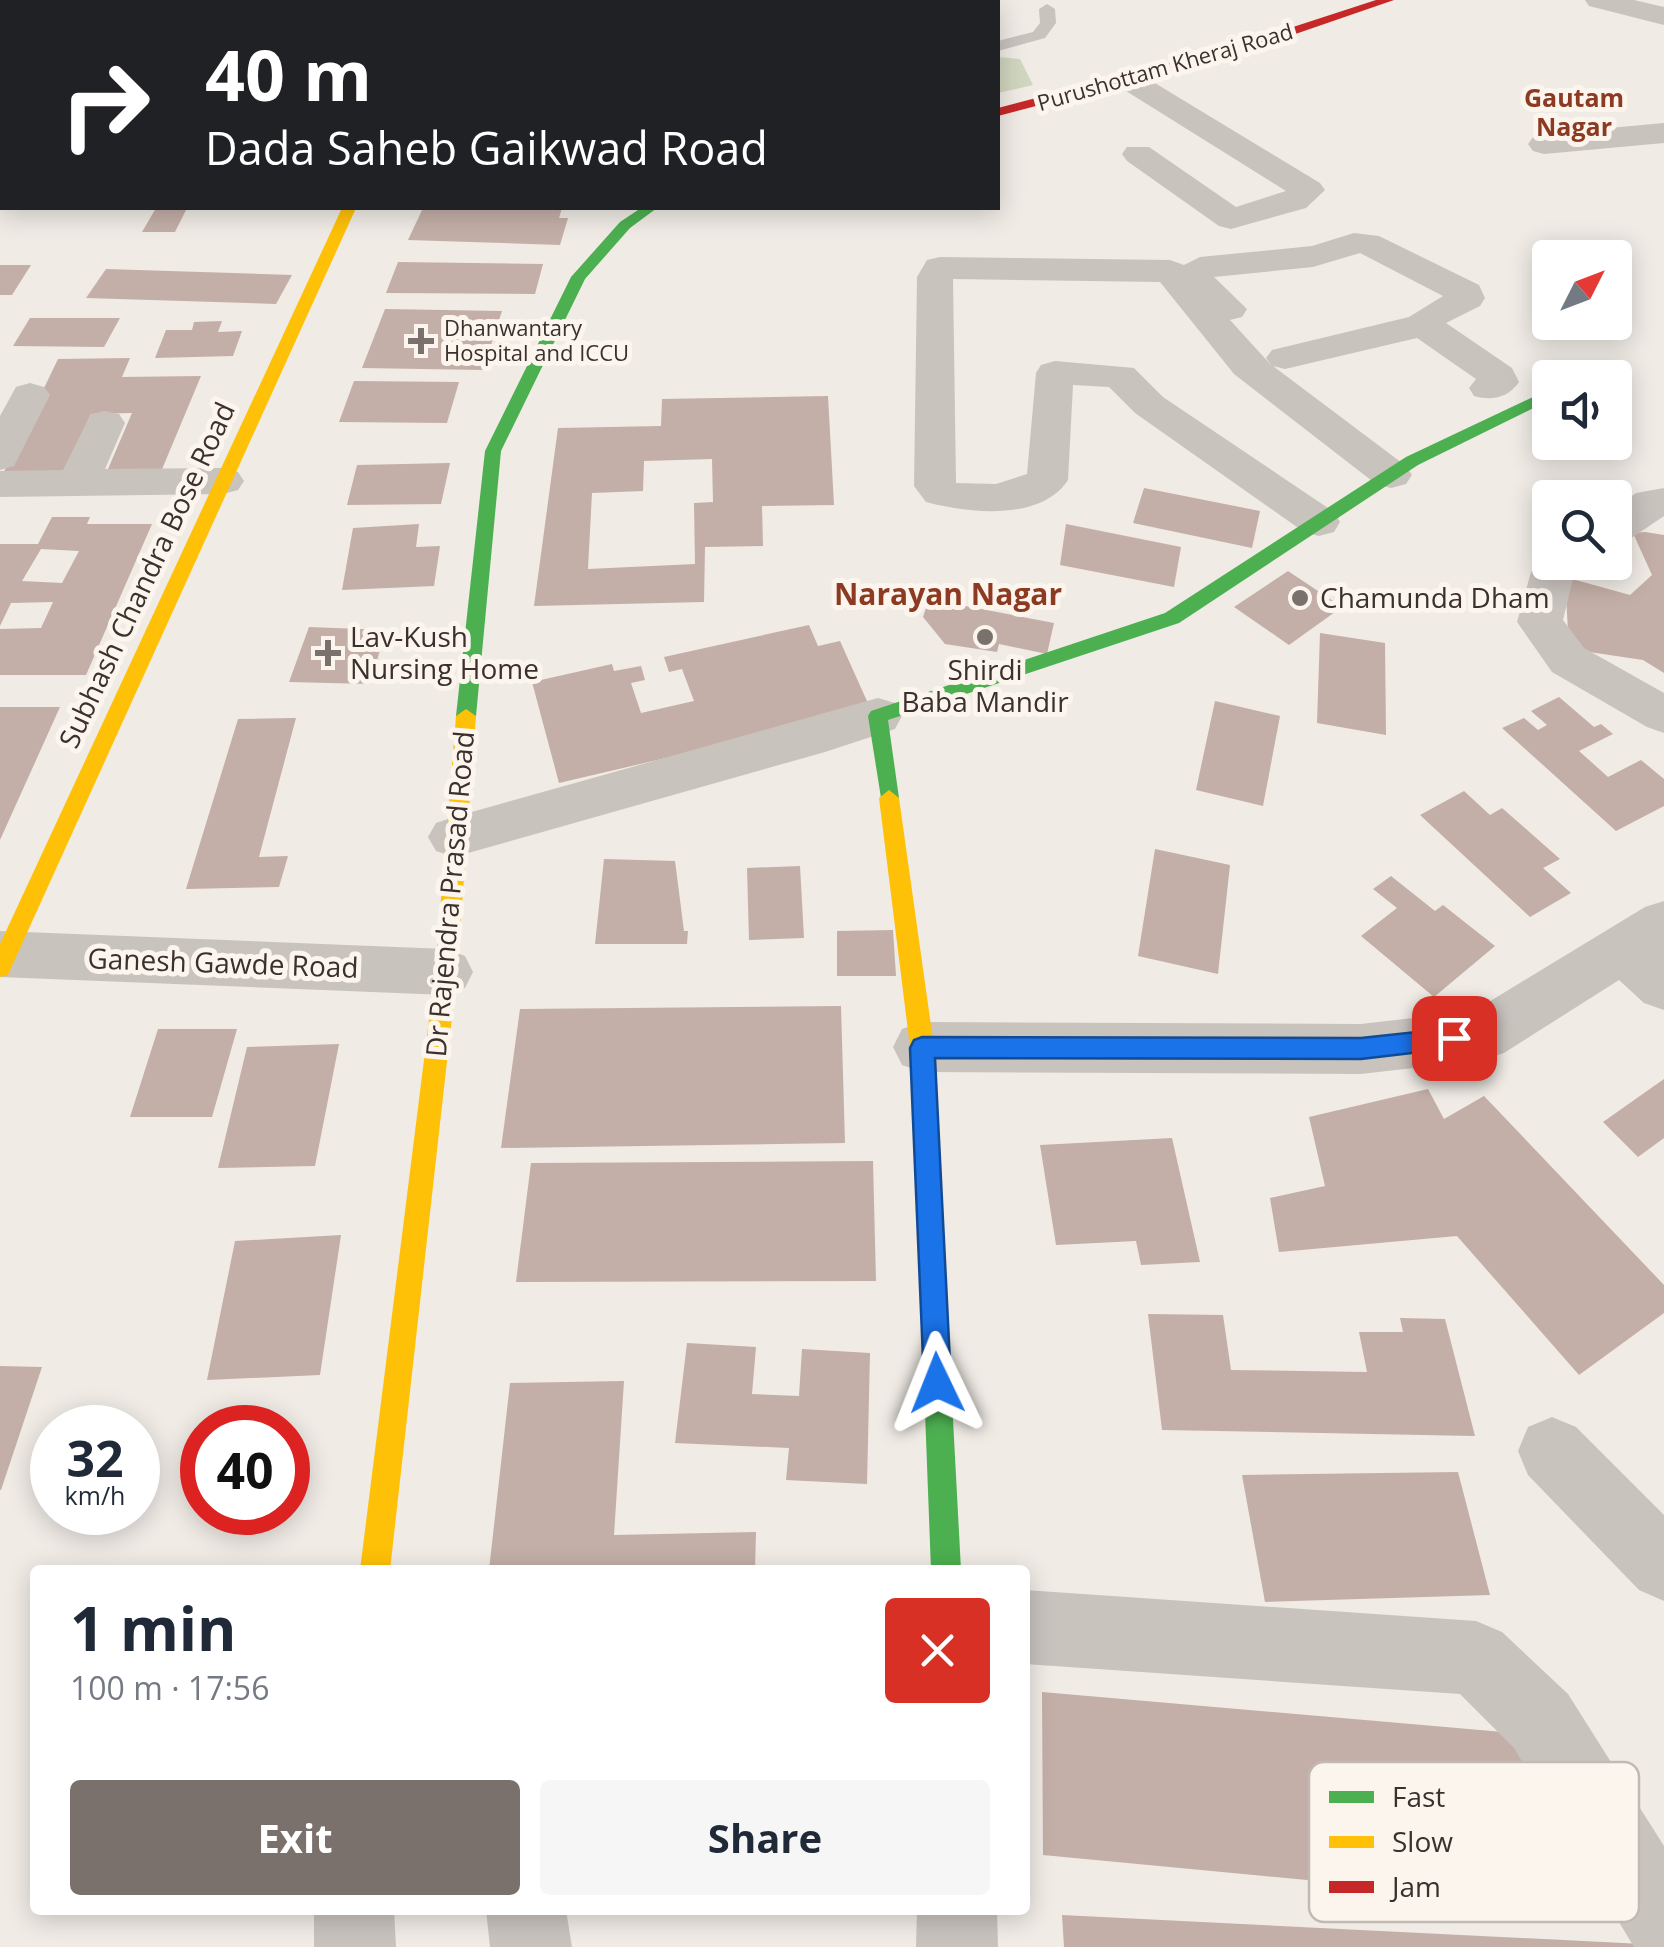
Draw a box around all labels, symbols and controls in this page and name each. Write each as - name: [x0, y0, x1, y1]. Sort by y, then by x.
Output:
- street label: Purushottam Kheraj Road: [1033, 15, 1296, 117]
- text: 40 m: [205, 26, 372, 122]
- icon: right: [40, 40, 170, 170]
- district label: Gautam Nagar: [1524, 80, 1624, 143]
- text: Dada Saheb Gaikwad Road: [205, 117, 768, 178]
- north arrow: [1532, 240, 1632, 340]
- map controls: [1532, 240, 1632, 580]
- place label: Dhanwantary Hospital and ICCU: [444, 312, 629, 367]
- marker: Dhanwantary Hospital and ICCU: [408, 328, 434, 354]
- button: sound: [1532, 360, 1632, 460]
- street label: Subhash Chandra Bose Road: [49, 396, 243, 754]
- button: search: [1532, 480, 1632, 580]
- district label: Narayan Nagar: [834, 573, 1062, 614]
- place label: Chamunda Dham: [1320, 578, 1550, 616]
- marker: Chamunda Dham: [1289, 587, 1311, 609]
- place label: Lav-Kush Nursing Home: [350, 617, 539, 687]
- marker: Shirdi Baba Mandir: [974, 626, 996, 648]
- marker: Lav-Kush Nursing Home: [315, 640, 341, 666]
- place label: Shirdi Baba Mandir: [901, 650, 1069, 720]
- street label: Dr Rajendra Prasad Road: [416, 729, 482, 1059]
- street label: Ganesh Gawde Road: [87, 938, 359, 986]
- pin: [1412, 996, 1497, 1081]
- icon: arrive: [1427, 1011, 1482, 1066]
- position arrow: [885, 1331, 989, 1435]
- speed limit sign: 40: [180, 1405, 310, 1535]
- text: 32: [66, 1424, 124, 1492]
- text: km/h: [65, 1478, 125, 1512]
- text: 1 min: [70, 1587, 237, 1669]
- button: close: [885, 1598, 990, 1703]
- text: 100 m · 17:56: [70, 1666, 269, 1709]
- legend: [1309, 1762, 1639, 1922]
- text: Fast: [1392, 1777, 1445, 1815]
- button: Exit: [70, 1780, 520, 1895]
- button: Share: [540, 1780, 990, 1895]
- text: Slow: [1392, 1822, 1453, 1860]
- text: Jam: [1389, 1867, 1441, 1905]

